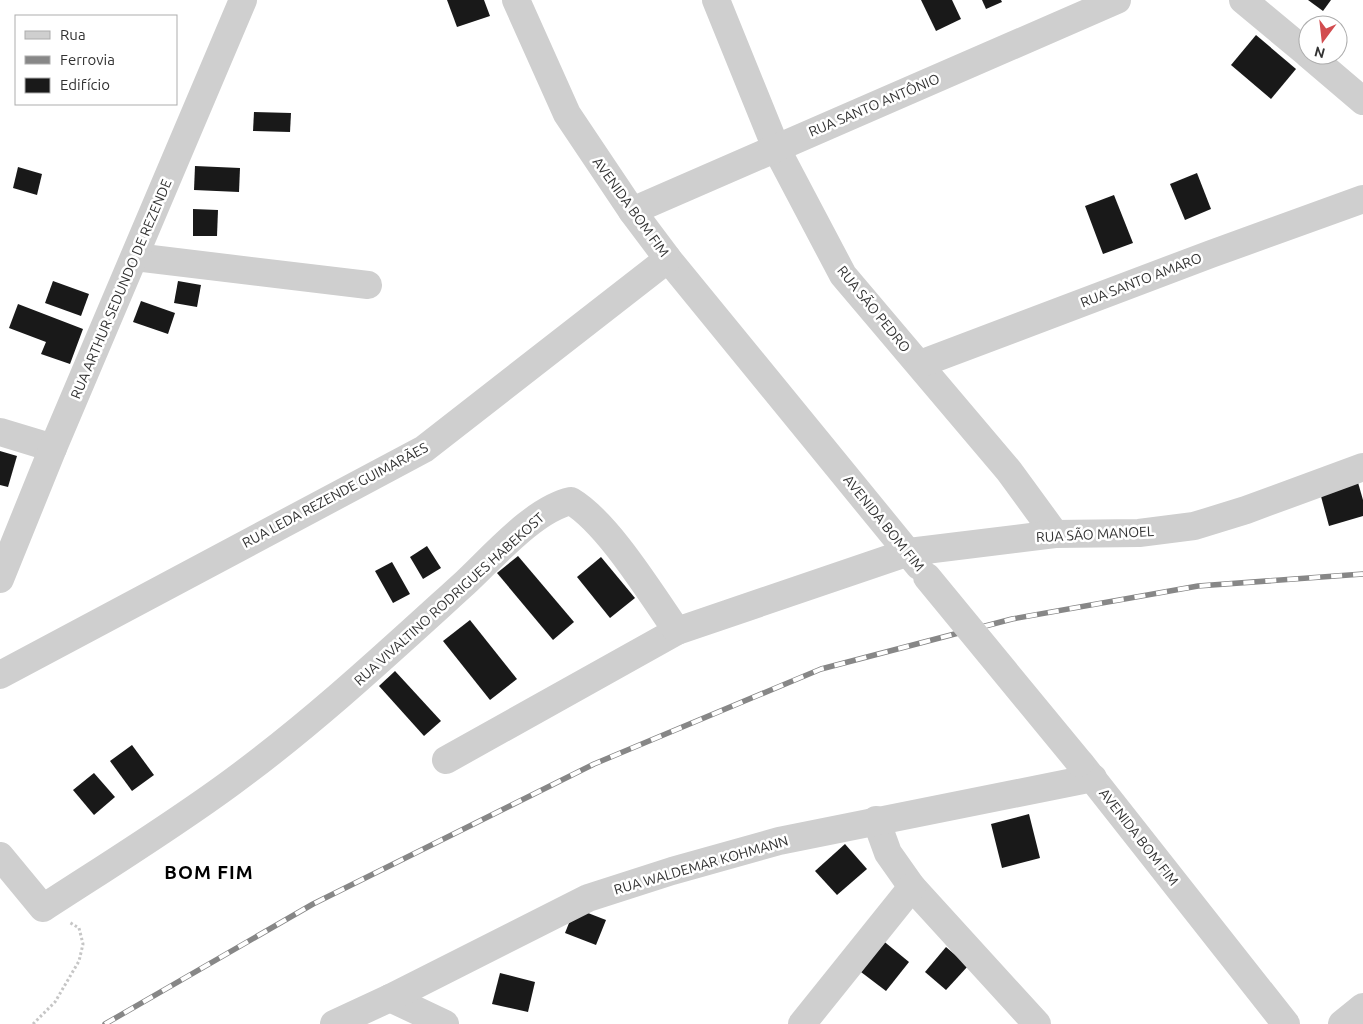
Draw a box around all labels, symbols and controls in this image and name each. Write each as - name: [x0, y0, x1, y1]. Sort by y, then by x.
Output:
- legend: [15, 15, 178, 105]
- north arrow: [1298, 15, 1348, 65]
- text: Rua: [60, 26, 86, 43]
- text: N: [1313, 43, 1327, 62]
- text: Ferrovia: [60, 51, 115, 68]
- street label: RUA SANTO ANTÔNIO: [806, 69, 942, 140]
- text: Edifício: [60, 76, 110, 93]
- street label: AVENIDA BOM FIM: [590, 154, 672, 260]
- street label: RUA ARTHUR SEDUNDO DE REZENDE: [67, 177, 175, 401]
- street label: RUA SANTO AMARO: [1078, 249, 1204, 311]
- street label: RUA SÃO PEDRO: [834, 262, 915, 356]
- street label: RUA LEDA REZENDE GUIMARÃES: [239, 438, 431, 551]
- street label: AVENIDA BOM FIM: [840, 472, 928, 574]
- street label: RUA VIVALTINO RODRIGUES HABEKOST: [351, 509, 547, 689]
- street label: RUA SÃO MANOEL: [1036, 522, 1154, 545]
- street label: AVENIDA BOM FIM: [1096, 785, 1182, 889]
- street label: RUA WALDEMAR KOHMANN: [612, 832, 790, 898]
- district label: BOM FIM: [164, 861, 254, 883]

